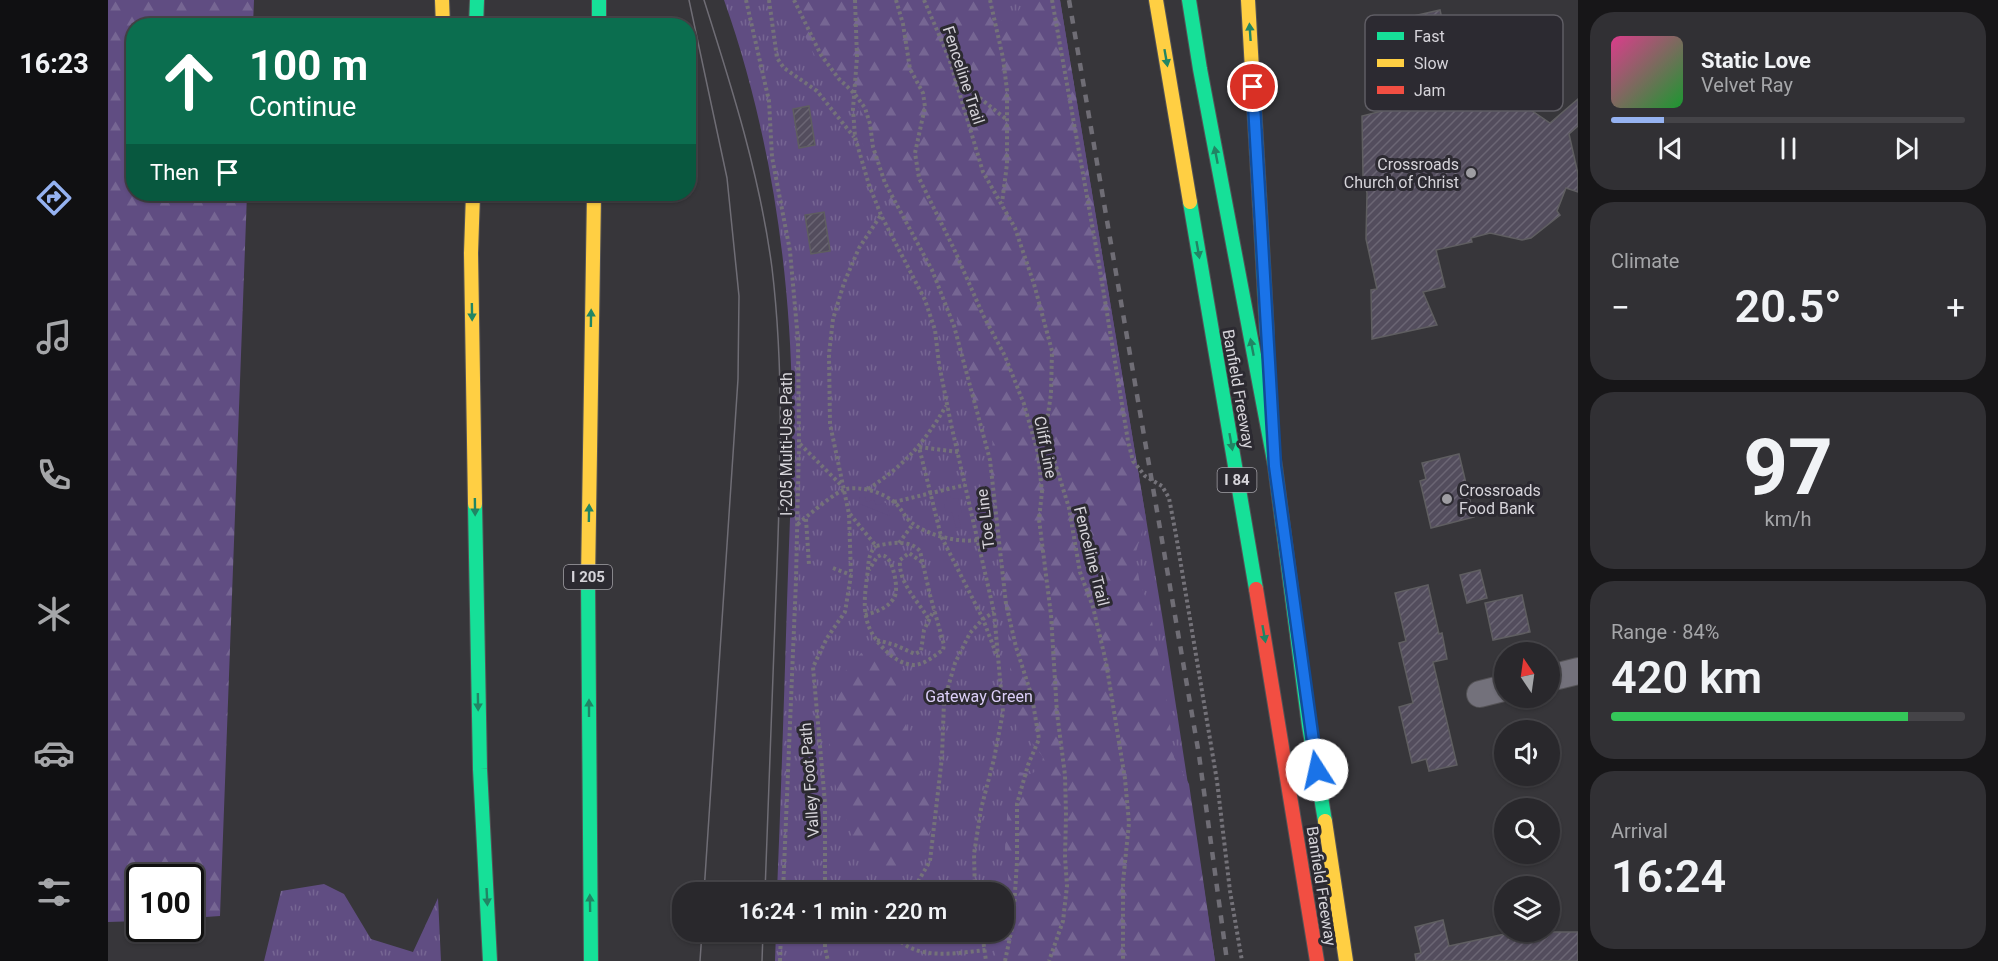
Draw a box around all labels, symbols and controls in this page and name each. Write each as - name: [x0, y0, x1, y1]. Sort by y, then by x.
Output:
- legend: [1365, 15, 1563, 111]
- one-way arrow: [1245, 22, 1255, 41]
- street label: Fenceline Trail: [939, 24, 988, 127]
- text: Fast: [1414, 27, 1445, 46]
- text: 100 m: [249, 41, 368, 90]
- icon: ahead: [150, 42, 228, 120]
- text: 16:23: [19, 48, 89, 80]
- one-way arrow: [1161, 48, 1170, 67]
- text: Static Love: [1701, 48, 1811, 73]
- text: Slow: [1414, 54, 1449, 73]
- pin: [1227, 61, 1278, 112]
- icon: arrive: [1236, 70, 1269, 103]
- text: Velvet Ray: [1701, 73, 1793, 97]
- text: Jam: [1414, 81, 1446, 100]
- text: Continue: [249, 91, 356, 123]
- icon: previous: [1654, 132, 1687, 165]
- icon: pause: [1772, 132, 1805, 165]
- icon: next: [1890, 132, 1923, 165]
- one-way arrow: [1211, 146, 1220, 165]
- place label: Crossroads Church of Christ: [1344, 155, 1459, 192]
- icon: arrive: [211, 156, 244, 189]
- text: Then: [150, 160, 199, 185]
- marker: Crossroads Church of Christ: [1464, 166, 1478, 180]
- icon: directions: [33, 177, 75, 219]
- one-way arrow: [1194, 241, 1203, 260]
- text: Climate: [1611, 249, 1679, 273]
- text: 20.5°: [1734, 280, 1842, 333]
- text: −: [1611, 288, 1630, 327]
- text: +: [1946, 288, 1965, 327]
- one-way arrow: [467, 302, 477, 321]
- one-way arrow: [586, 308, 595, 327]
- icon: music: [33, 316, 75, 358]
- street label: Banfield Freeway: [1219, 328, 1258, 451]
- one-way arrow: [1247, 337, 1256, 356]
- street label: I-205 Multi-Use Path: [777, 372, 796, 516]
- street label: Cliff Line: [1030, 414, 1061, 480]
- text: 97: [1743, 422, 1833, 513]
- one-way arrow: [1227, 433, 1236, 452]
- icon: phone: [33, 454, 75, 496]
- road number: I 84: [1218, 468, 1256, 492]
- place label: Crossroads Food Bank: [1459, 481, 1541, 518]
- street label: Toe Line: [972, 488, 999, 550]
- marker: Crossroads Food Bank: [1440, 492, 1454, 506]
- one-way arrow: [470, 497, 480, 516]
- one-way arrow: [584, 503, 593, 522]
- street label: Fenceline Trail: [1070, 504, 1113, 608]
- text: km/h: [1765, 507, 1811, 531]
- road number: I 205: [564, 565, 612, 589]
- icon: climate: [33, 593, 75, 635]
- text: Range · 84%: [1611, 620, 1719, 644]
- one-way arrow: [1259, 625, 1268, 644]
- north arrow: [1494, 642, 1560, 708]
- map controls: [1494, 642, 1560, 942]
- text: 420 km: [1611, 651, 1762, 704]
- park label: Gateway Green: [925, 687, 1033, 706]
- one-way arrow: [474, 692, 483, 711]
- one-way arrow: [584, 698, 594, 717]
- button: sound: [1494, 720, 1560, 786]
- street label: Valley Foot Path: [796, 722, 823, 838]
- icon: car: [33, 732, 75, 774]
- position arrow: [1285, 738, 1349, 802]
- button: search: [1494, 798, 1560, 864]
- text: Arrival: [1611, 819, 1668, 843]
- street label: Banfield Freeway: [1303, 825, 1340, 948]
- text: 16:24: [1611, 850, 1726, 903]
- speed limit sign: 100: [126, 864, 204, 942]
- icon: filters: [33, 871, 75, 913]
- button: layers: [1494, 876, 1560, 942]
- one-way arrow: [482, 887, 491, 906]
- one-way arrow: [585, 893, 595, 912]
- text: 16:24 · 1 min · 220 m: [739, 899, 947, 924]

